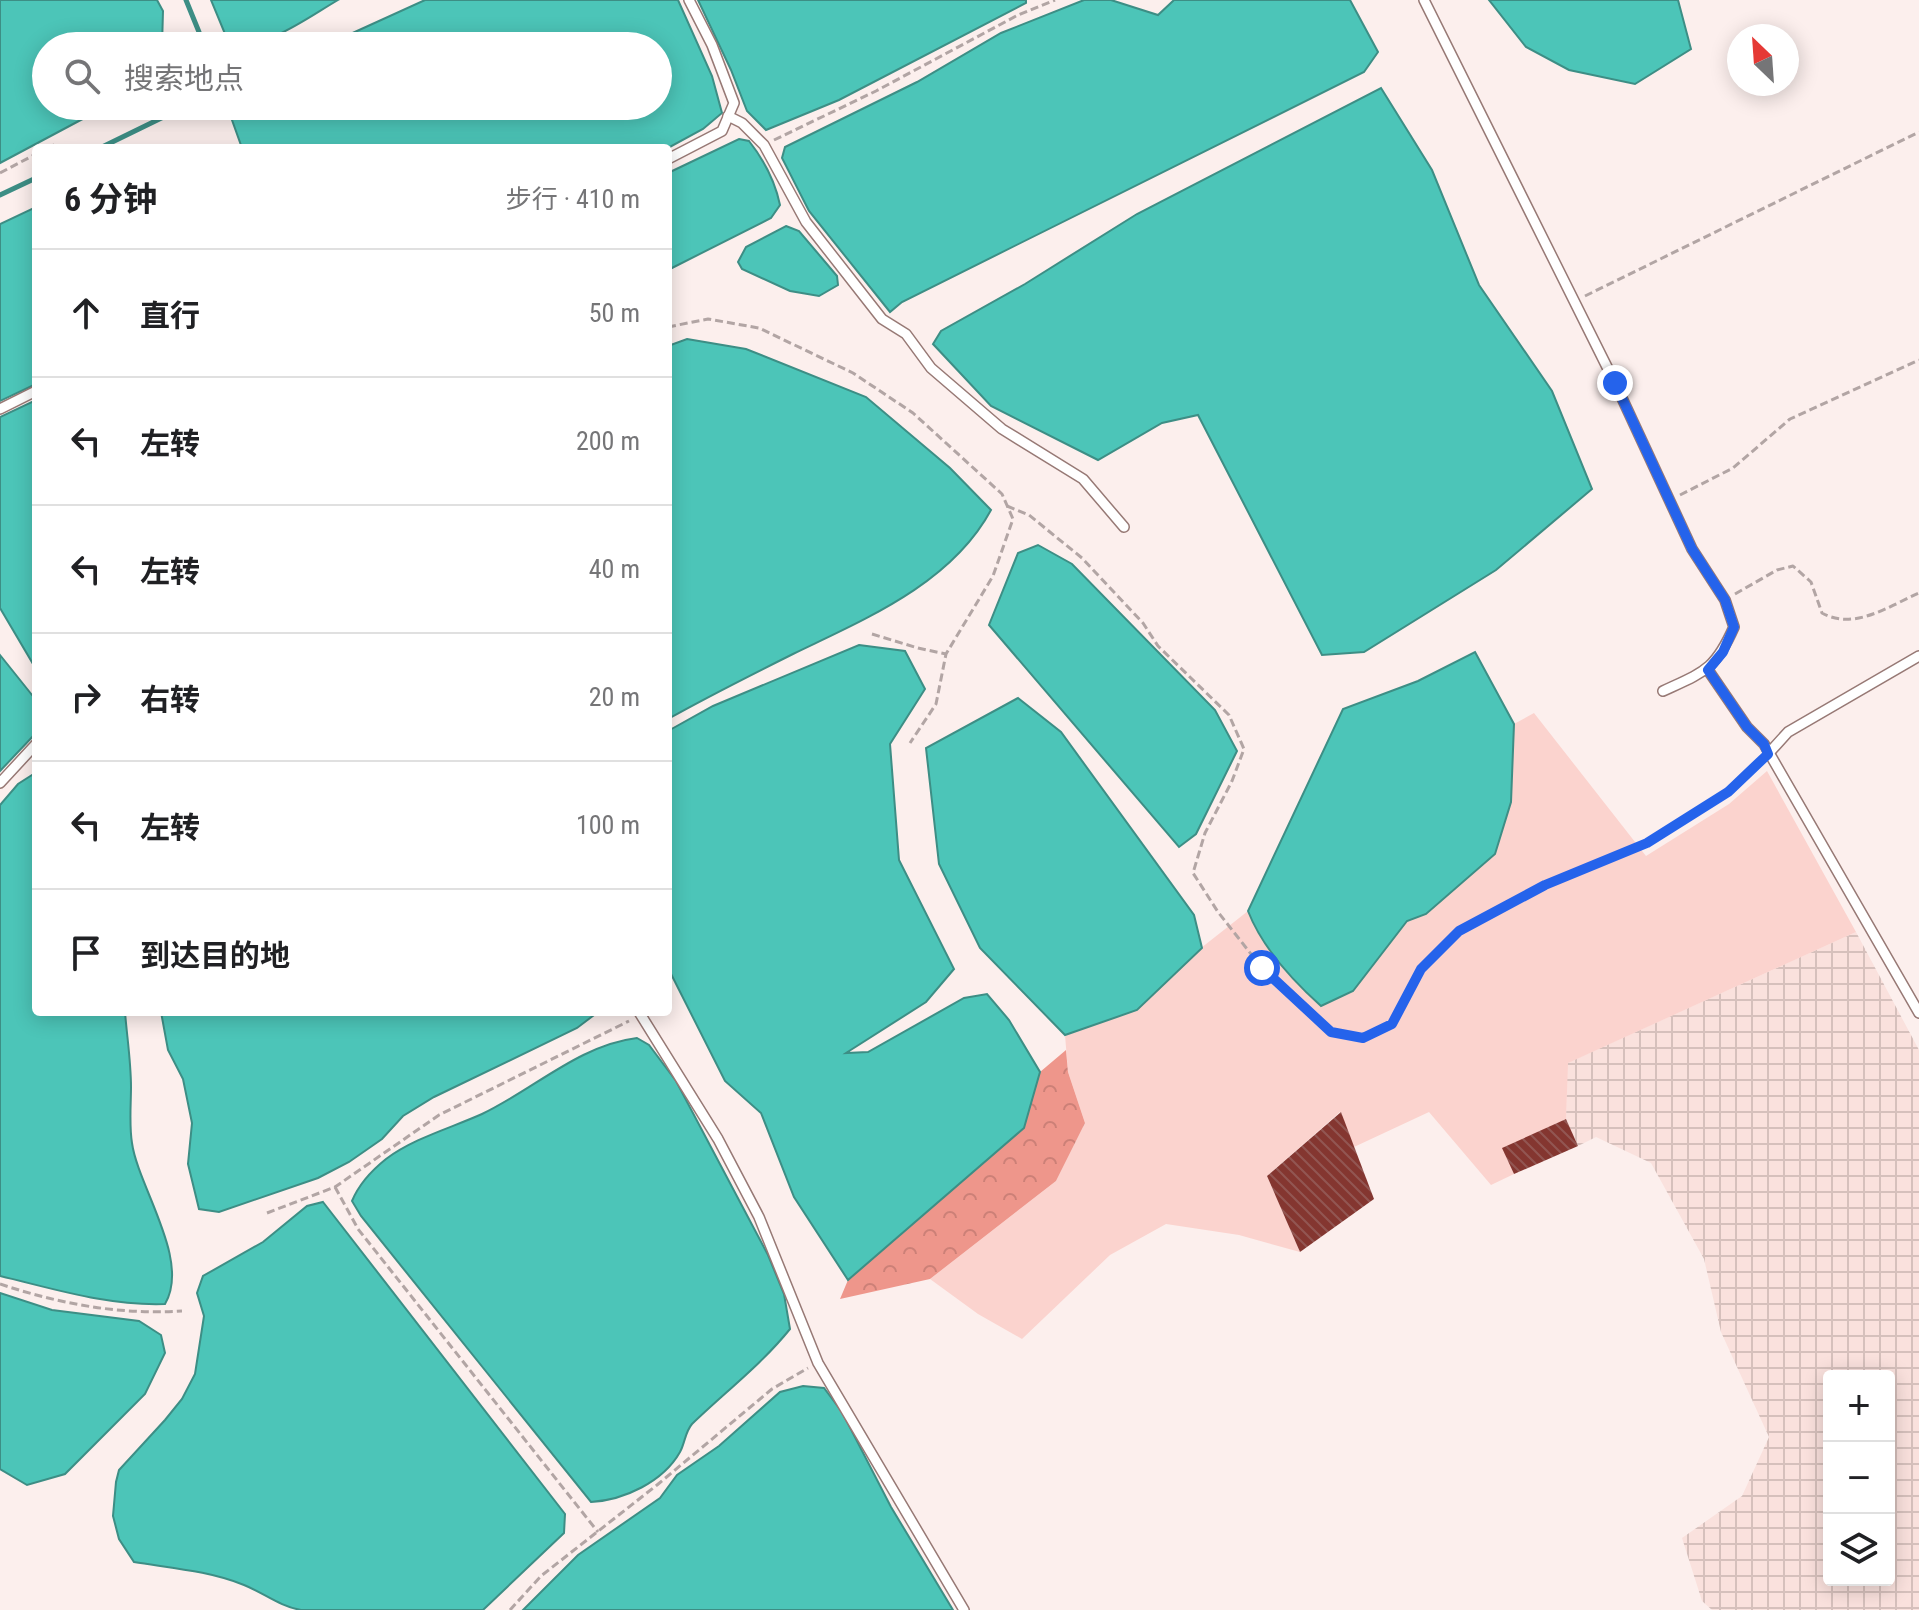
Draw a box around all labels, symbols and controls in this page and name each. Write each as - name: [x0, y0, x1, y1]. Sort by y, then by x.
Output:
- north arrow: [1727, 24, 1799, 96]
- search box: [32, 32, 672, 120]
- icon: search: [60, 54, 104, 98]
- text: 搜索地点: [124, 61, 244, 96]
- text: 6 分钟: [64, 179, 157, 219]
- text: 步行 · 410 m: [506, 184, 640, 214]
- icon: ahead: [64, 291, 108, 335]
- text: 直行: [140, 298, 200, 333]
- text: 50 m: [589, 298, 640, 328]
- route end: [1597, 365, 1633, 401]
- icon: left: [64, 419, 108, 463]
- text: 左转: [140, 426, 200, 461]
- text: 200 m: [576, 426, 640, 456]
- icon: left: [64, 547, 108, 591]
- text: 左转: [140, 554, 200, 589]
- text: 40 m: [589, 554, 640, 584]
- icon: right: [64, 675, 108, 719]
- text: 右转: [140, 682, 200, 717]
- text: 20 m: [589, 682, 640, 712]
- icon: left: [64, 803, 108, 847]
- text: 左转: [140, 810, 200, 845]
- text: 100 m: [576, 810, 640, 840]
- icon: arrive: [64, 931, 108, 975]
- text: 到达目的地: [140, 938, 290, 973]
- route start: [1244, 950, 1280, 986]
- map controls: [1823, 1370, 1895, 1586]
- button: +: [1823, 1370, 1895, 1442]
- button: −: [1823, 1442, 1895, 1514]
- button: layers: [1823, 1514, 1895, 1586]

